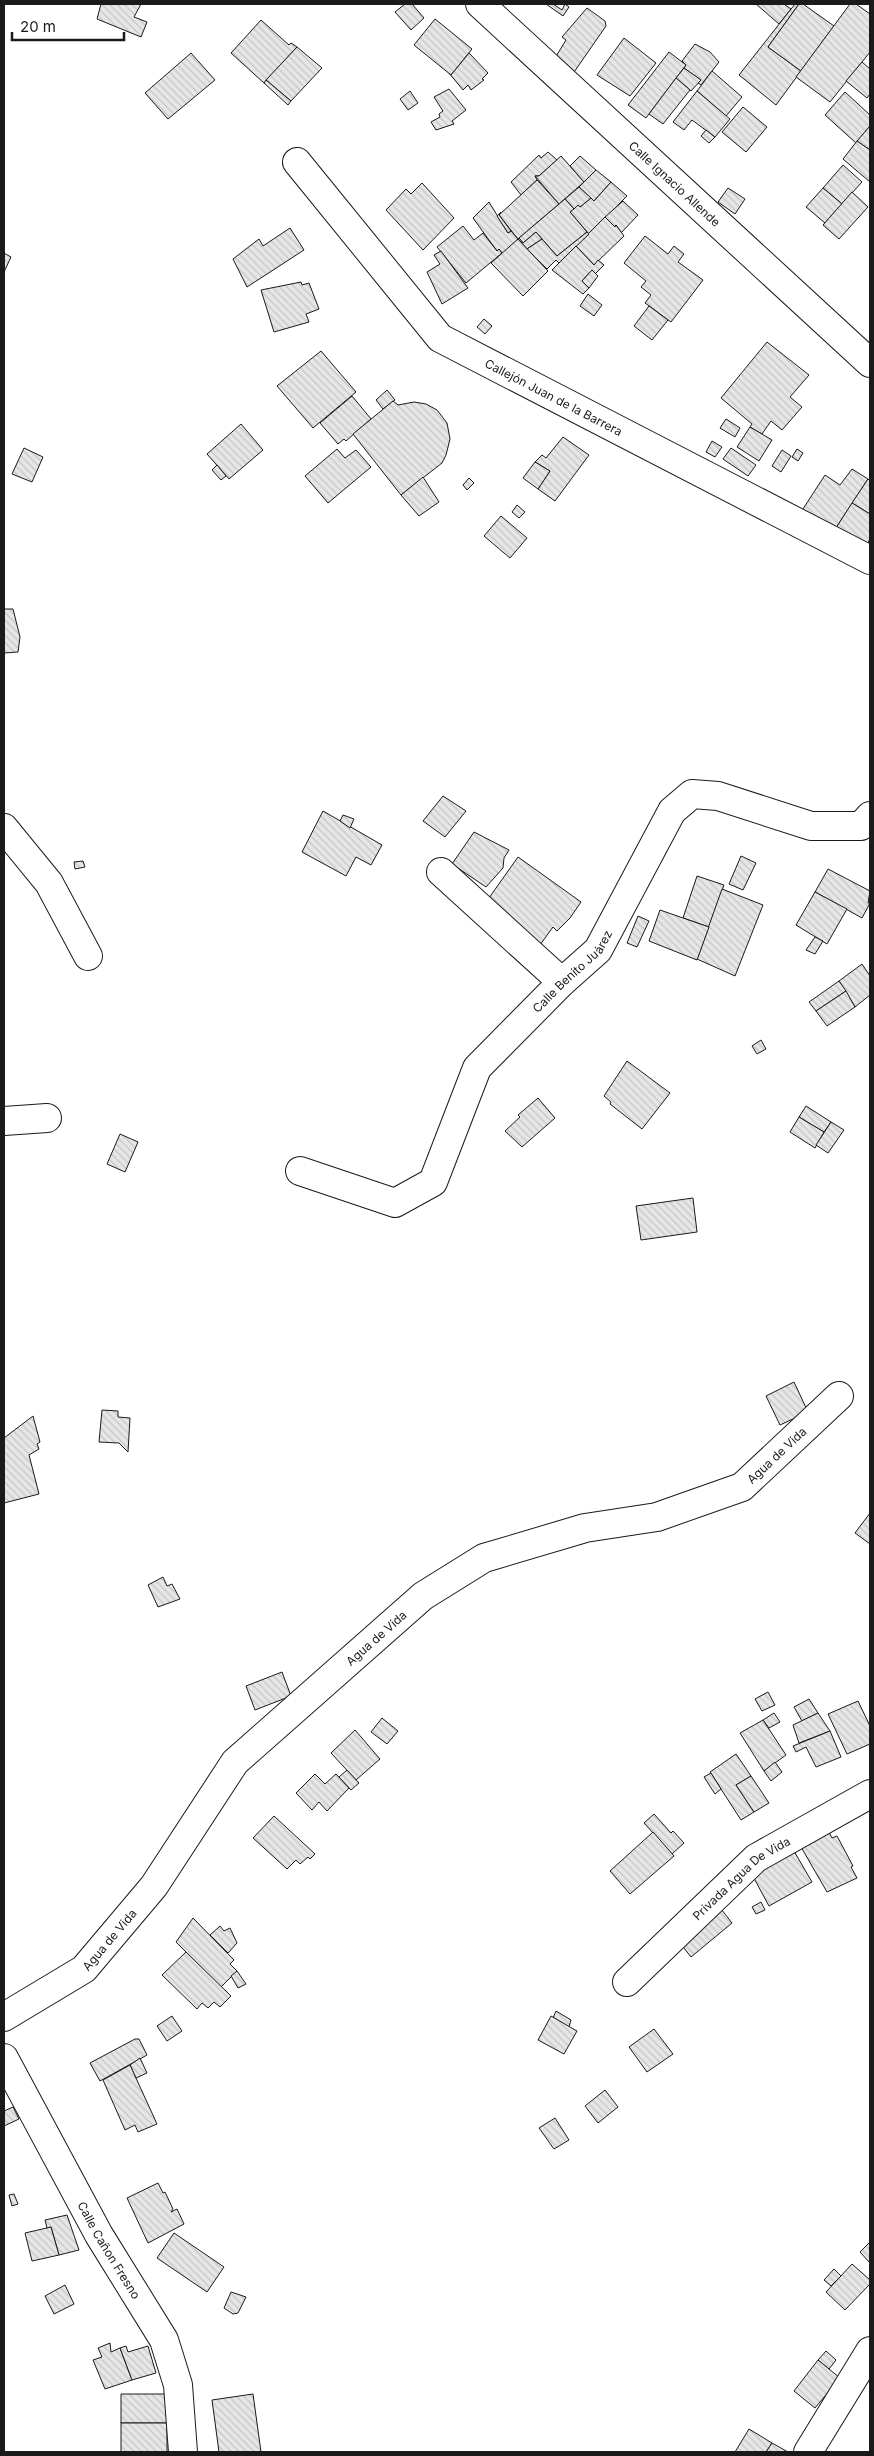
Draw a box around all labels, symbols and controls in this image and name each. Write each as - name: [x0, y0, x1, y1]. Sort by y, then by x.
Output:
- scale bar: [12, 10, 125, 42]
- text: 20 m: [20, 17, 56, 36]
- street label: Calle Ignacio Allende: [626, 138, 724, 229]
- street label: Callejón Juan de la Barrera: [483, 355, 625, 439]
- street label: Calle Benito Juárez: [529, 927, 615, 1015]
- street label: Agua de Vida: [743, 1423, 809, 1486]
- street label: Agua de Vida: [343, 1607, 409, 1668]
- street label: Privada Agua De Vida: [689, 1833, 793, 1923]
- street label: Agua de Vida: [79, 1906, 139, 1973]
- street label: Calle Cañon Fresno: [75, 2199, 144, 2301]

